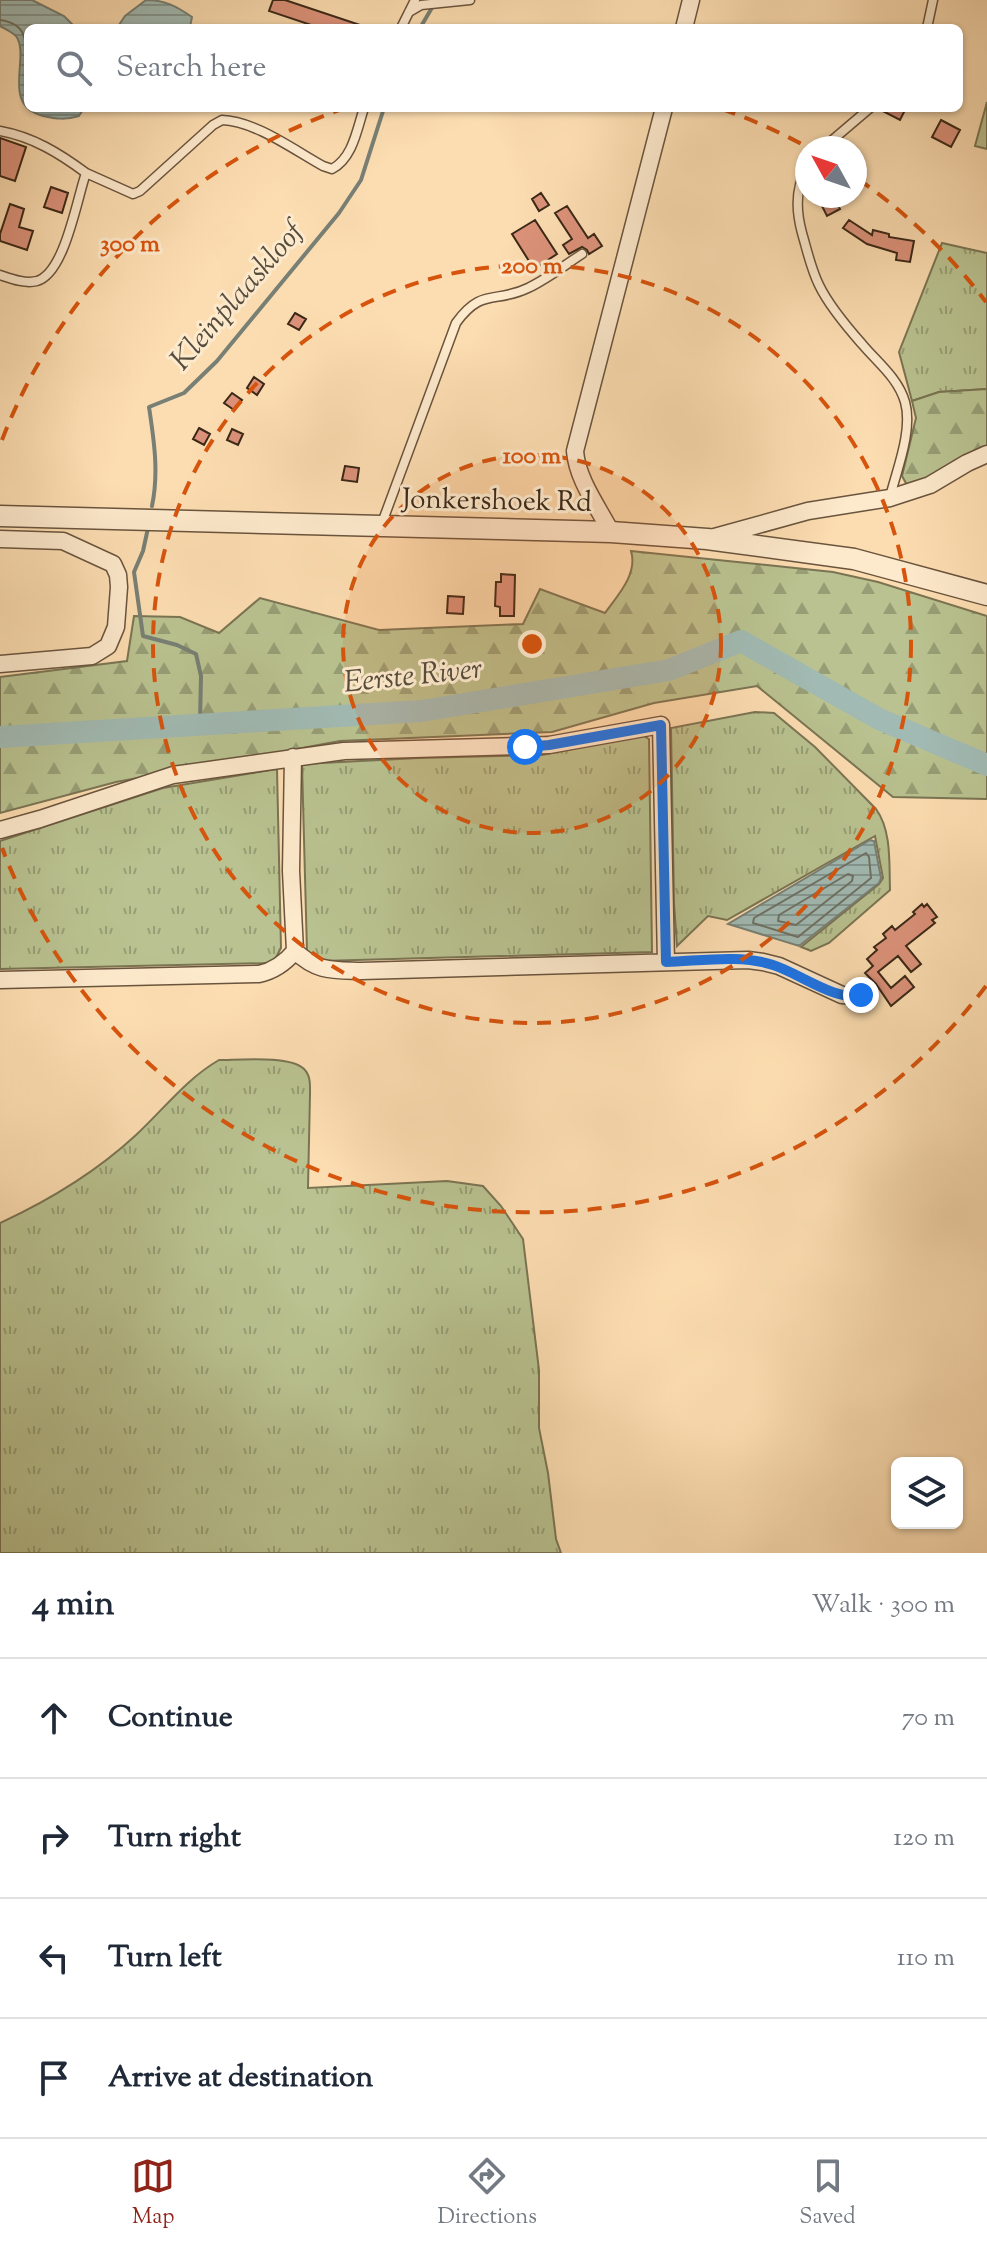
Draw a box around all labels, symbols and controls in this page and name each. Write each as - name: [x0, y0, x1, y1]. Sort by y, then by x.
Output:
- search box: [24, 24, 963, 112]
- icon: search: [52, 46, 96, 90]
- text: Search here: [116, 47, 266, 90]
- north arrow: [795, 136, 867, 208]
- water label: Kleinplaaskloof: [161, 211, 317, 381]
- text: 300 m: [100, 228, 160, 262]
- text: 200 m: [501, 250, 563, 284]
- text: 100 m: [503, 440, 561, 474]
- street label: Jonkershoek Rd: [400, 480, 593, 524]
- centre of rings: [518, 630, 546, 658]
- water label: Eerste River: [341, 648, 485, 706]
- route start: [507, 729, 543, 765]
- route end: [843, 977, 879, 1013]
- map controls: [891, 1457, 963, 1529]
- button: layers: [891, 1457, 963, 1529]
- text: 4 min: [32, 1581, 114, 1630]
- text: Walk · 300 m: [812, 1587, 955, 1624]
- icon: ahead: [32, 1696, 76, 1740]
- text: Continue: [108, 1697, 233, 1740]
- text: 70 m: [902, 1700, 955, 1737]
- icon: right: [32, 1816, 76, 1860]
- text: Turn right: [108, 1817, 241, 1860]
- text: 120 m: [893, 1820, 955, 1857]
- icon: left: [32, 1936, 76, 1980]
- text: Turn left: [108, 1937, 222, 1980]
- text: 110 m: [897, 1940, 955, 1977]
- icon: arrive: [32, 2056, 76, 2100]
- text: Arrive at destination: [108, 2057, 373, 2100]
- tab: Map: [131, 2154, 175, 2234]
- tab: Directions: [438, 2154, 537, 2234]
- tab: Saved: [799, 2154, 856, 2234]

